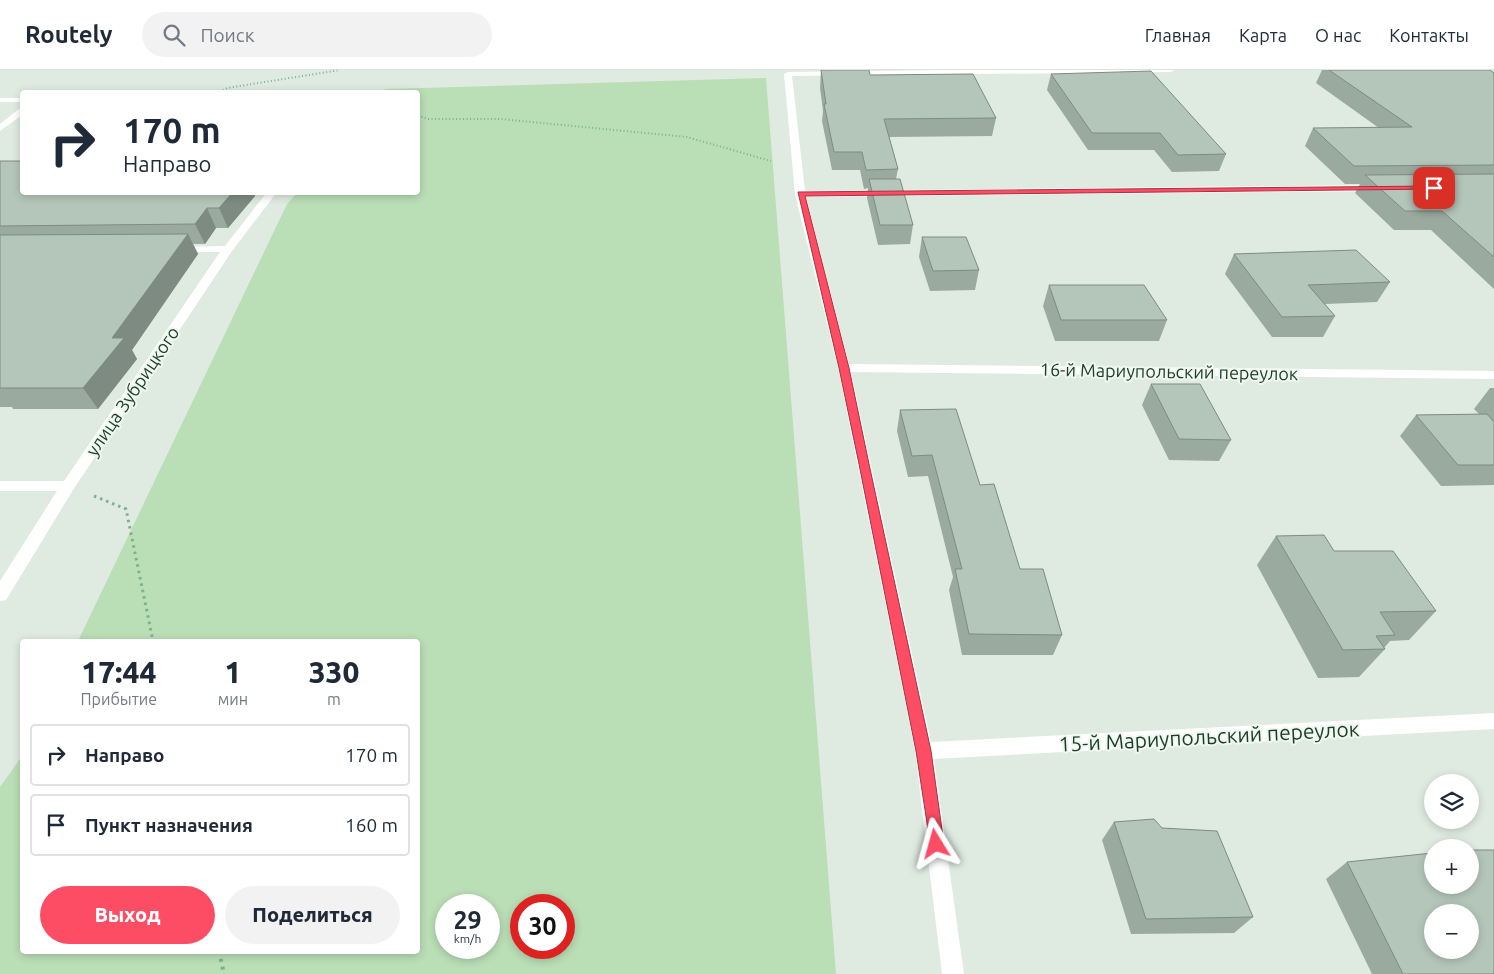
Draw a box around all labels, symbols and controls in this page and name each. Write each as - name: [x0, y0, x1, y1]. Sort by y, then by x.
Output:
- search box: [142, 12, 492, 57]
- text: Routely: [25, 21, 112, 48]
- icon: search: [160, 21, 188, 49]
- text: Поиск: [200, 24, 254, 46]
- text: Главная: [1145, 25, 1211, 45]
- text: Карта: [1239, 25, 1287, 45]
- text: О нас: [1315, 25, 1361, 45]
- text: Контакты: [1389, 25, 1469, 45]
- icon: right: [40, 110, 105, 175]
- text: 170 m: [123, 110, 221, 150]
- text: Направо: [123, 151, 211, 176]
- pin: [1413, 167, 1455, 209]
- icon: arrive: [1420, 174, 1448, 202]
- street label: улица Зубрицкого: [81, 323, 183, 459]
- street label: 16-й Мариупольский переулок: [1040, 359, 1298, 383]
- text: 17:44: [81, 655, 156, 689]
- text: 1: [224, 655, 241, 689]
- text: 330: [309, 655, 359, 689]
- text: Прибытие: [81, 690, 157, 708]
- text: мин: [218, 690, 248, 708]
- text: m: [327, 690, 341, 708]
- street label: 15-й Мариупольский переулок: [1058, 716, 1360, 756]
- icon: right: [42, 741, 70, 769]
- text: Направо: [85, 744, 165, 766]
- text: 170 m: [345, 744, 398, 766]
- map controls: [1424, 774, 1479, 959]
- button: layers: [1424, 774, 1479, 829]
- icon: arrive: [42, 811, 70, 839]
- text: Пункт назначения: [85, 814, 253, 836]
- text: 160 m: [345, 814, 398, 836]
- position arrow: [909, 817, 961, 869]
- button: +: [1424, 839, 1479, 894]
- button: Выход: [40, 886, 215, 944]
- button: Поделиться: [225, 886, 400, 944]
- speed limit sign: 30: [510, 894, 575, 959]
- button: −: [1424, 904, 1479, 959]
- text: 29: [453, 906, 482, 934]
- text: km/h: [454, 932, 481, 945]

